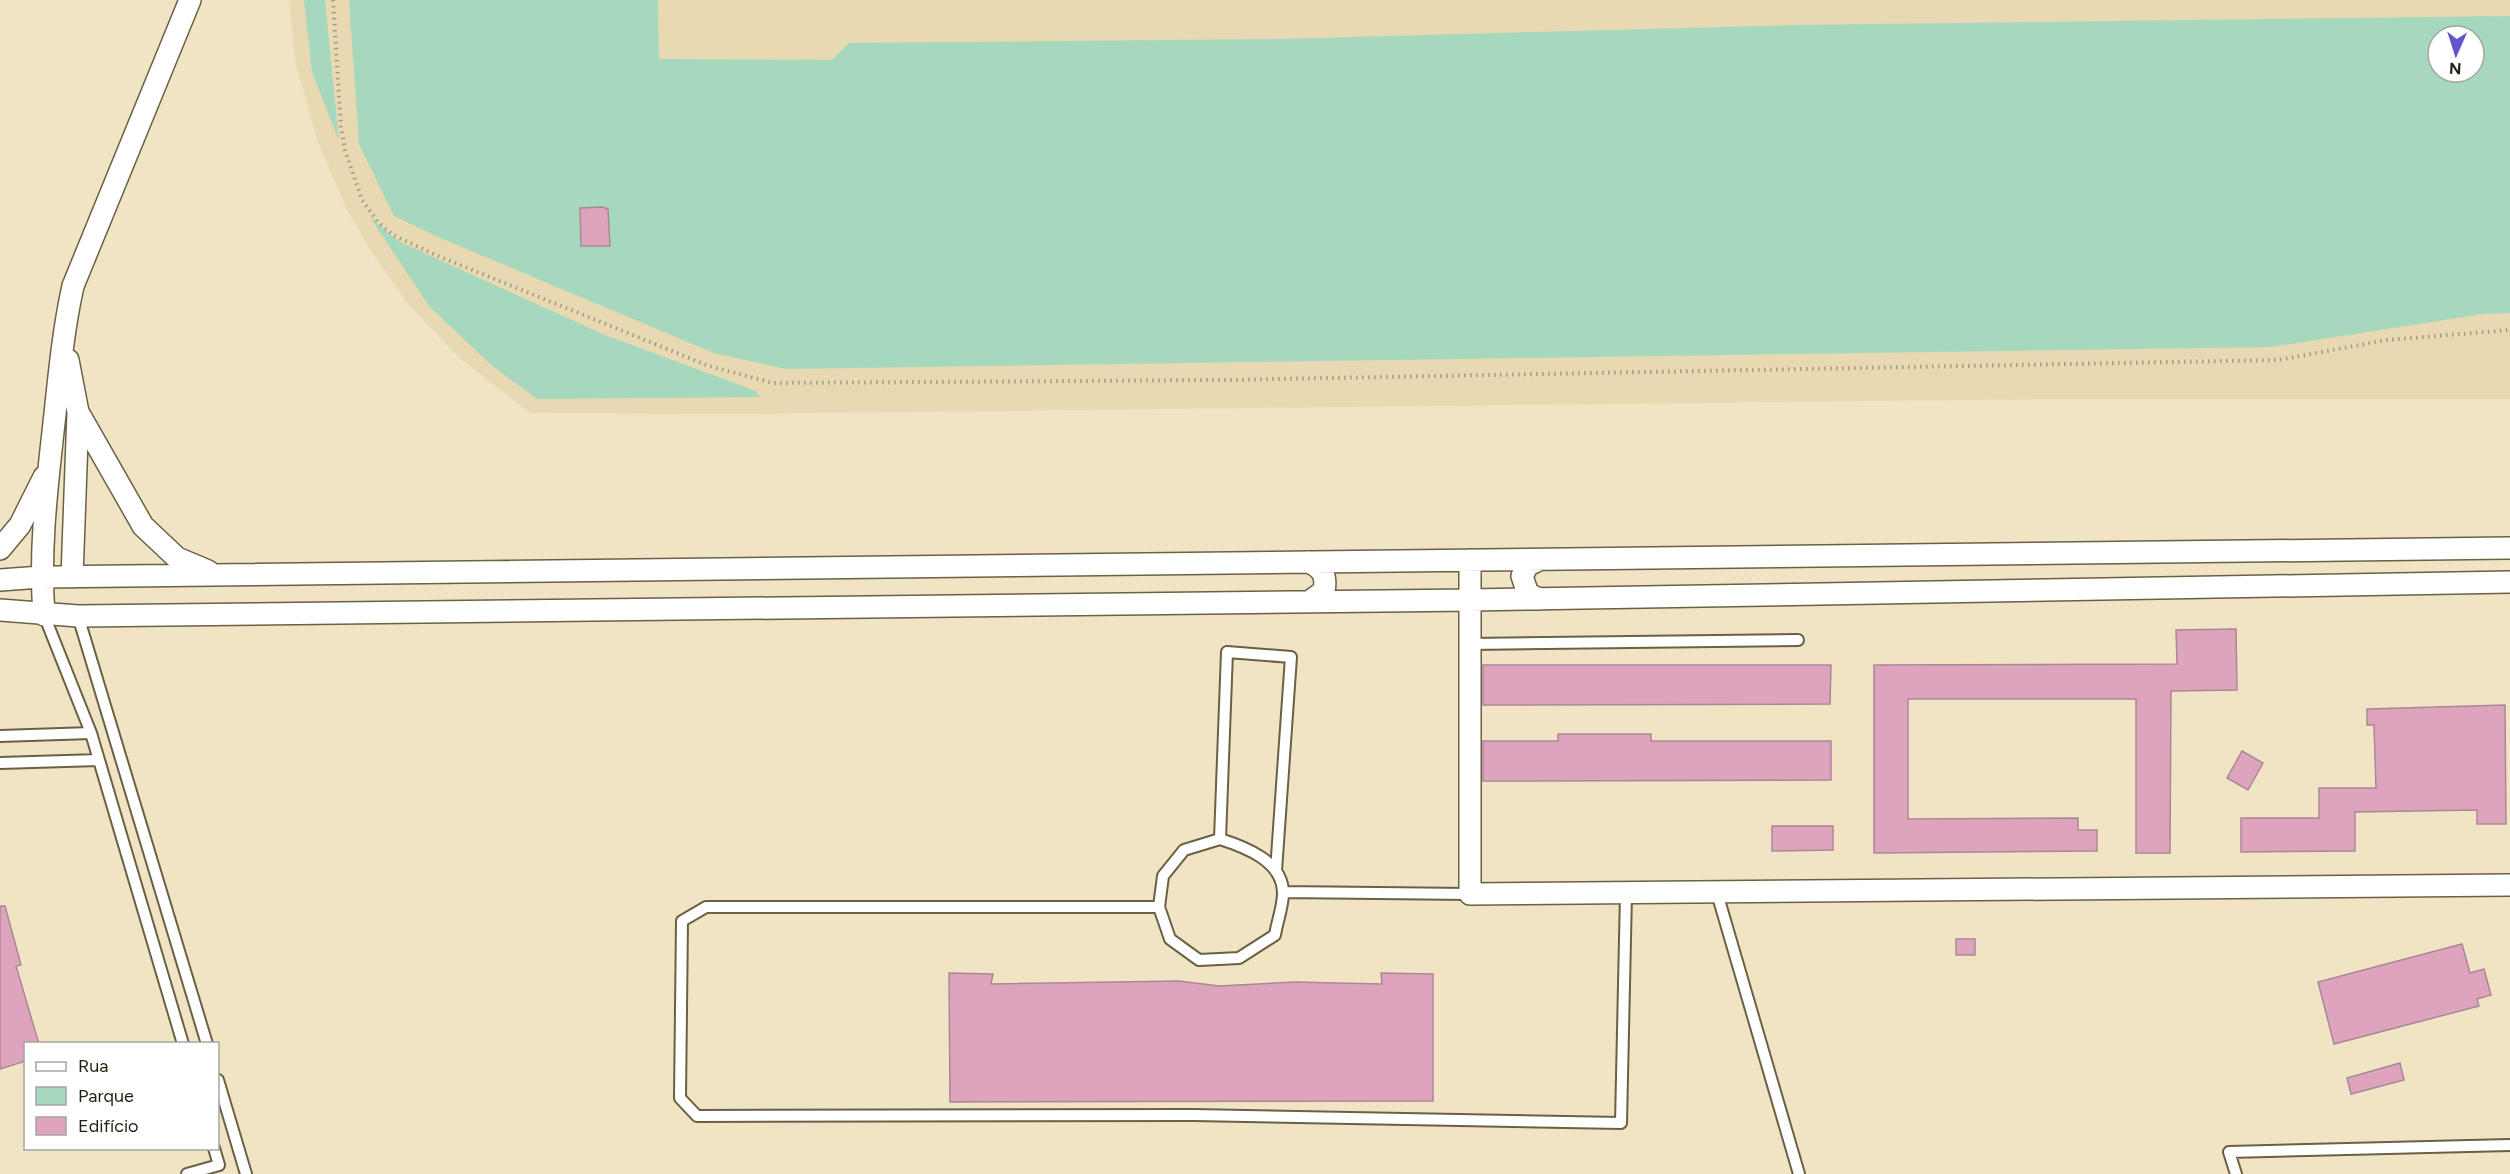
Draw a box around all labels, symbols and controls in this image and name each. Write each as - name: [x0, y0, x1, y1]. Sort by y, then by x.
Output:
- north arrow: [2426, 24, 2486, 84]
- text: N: [2449, 59, 2462, 78]
- legend: [24, 1042, 219, 1150]
- text: Rua: [78, 1055, 109, 1077]
- text: Parque: [78, 1085, 134, 1107]
- text: Edifício: [78, 1115, 139, 1137]

